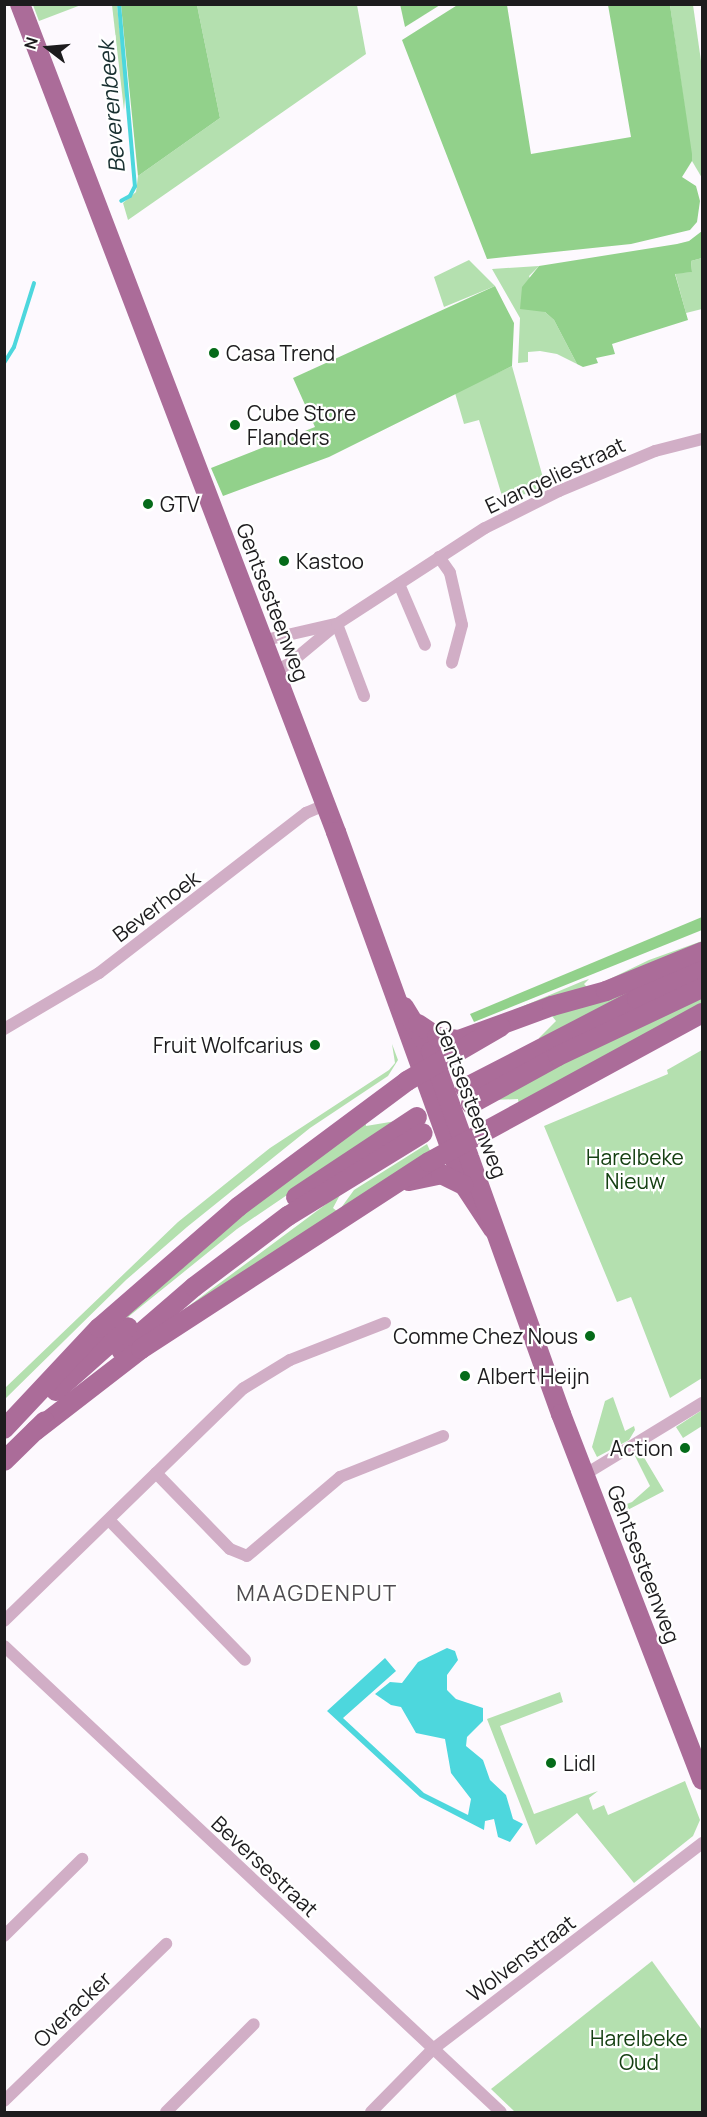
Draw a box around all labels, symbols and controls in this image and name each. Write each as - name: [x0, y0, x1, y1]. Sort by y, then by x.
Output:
- north arrow: [18, 18, 78, 78]
- text: N: [19, 34, 43, 52]
- water label: Beverenbeek: [93, 40, 131, 174]
- place label: Casa Trend: [226, 340, 335, 366]
- marker: Casa Trend: [207, 346, 221, 360]
- place label: Cube Store Flanders: [247, 400, 356, 450]
- marker: Cube Store Flanders: [228, 418, 242, 432]
- street label: Evangeliestraat: [481, 432, 629, 518]
- place label: GTV: [160, 491, 200, 517]
- marker: GTV: [141, 497, 155, 511]
- street label: Gentsesteenweg: [231, 519, 315, 685]
- place label: Kastoo: [296, 548, 364, 574]
- marker: Kastoo: [277, 554, 291, 568]
- street label: Beverhoek: [108, 865, 204, 947]
- street label: Gentsesteenweg: [429, 1016, 513, 1182]
- place label: Fruit Wolfcarius: [153, 1032, 303, 1058]
- marker: Fruit Wolfcarius: [308, 1038, 322, 1052]
- park label: Harelbeke Nieuw: [586, 1144, 684, 1194]
- place label: Comme Chez Nous: [393, 1323, 578, 1349]
- marker: Comme Chez Nous: [583, 1329, 597, 1343]
- place label: Albert Heijn: [477, 1363, 589, 1389]
- marker: Albert Heijn: [458, 1369, 472, 1383]
- place label: Action: [610, 1435, 673, 1461]
- marker: Action: [678, 1441, 692, 1455]
- street label: Gentsesteenweg: [602, 1481, 686, 1647]
- district label: MAAGDENPUT: [236, 1581, 398, 1607]
- place label: Lidl: [563, 1750, 596, 1776]
- marker: Lidl: [544, 1756, 558, 1770]
- street label: Beversestraat: [207, 1810, 323, 1922]
- street label: Wolvenstraat: [462, 1909, 580, 2007]
- street label: Overacker: [28, 1966, 116, 2052]
- park label: Harelbeke Oud: [590, 2025, 688, 2075]

